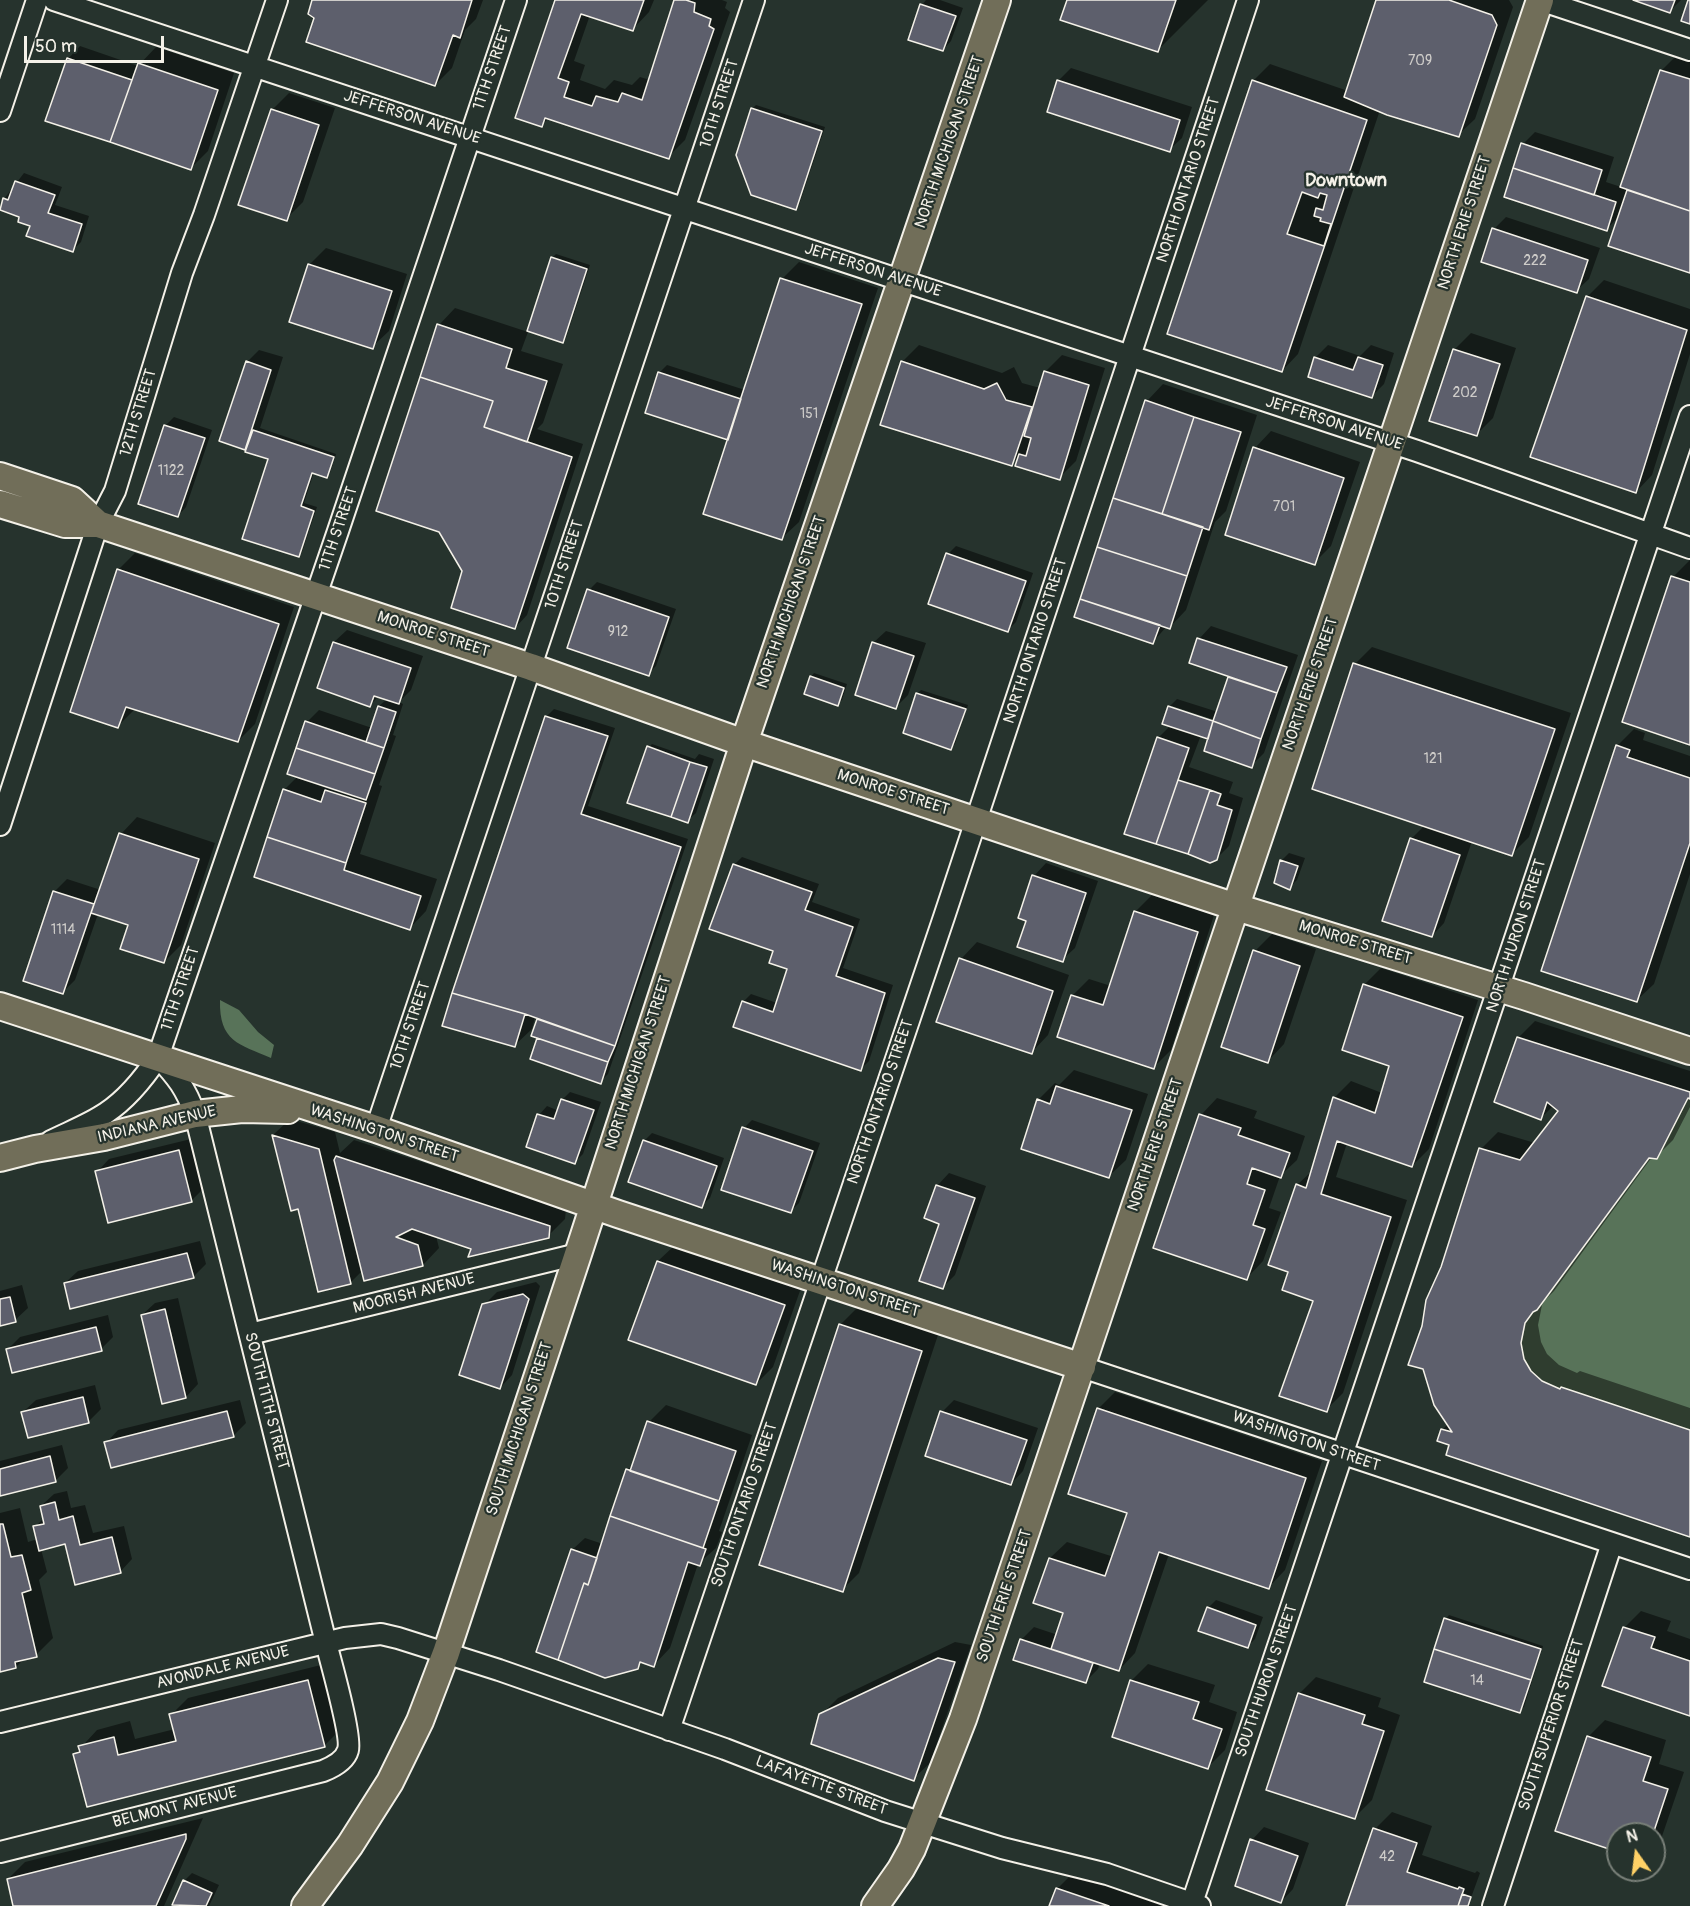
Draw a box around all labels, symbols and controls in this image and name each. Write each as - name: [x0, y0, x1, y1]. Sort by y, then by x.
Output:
- street label: 11TH STREET: [470, 23, 516, 113]
- scale bar: [27, 24, 166, 62]
- text: 50 m: [35, 35, 77, 58]
- street label: NORTH MICHIGAN STREET: [911, 53, 989, 231]
- house number: 709: [1408, 53, 1432, 69]
- street label: 10TH STREET: [697, 57, 743, 151]
- street label: JEFFERSON AVENUE: [341, 87, 483, 149]
- street label: NORTH ONTARIO STREET: [1153, 95, 1225, 265]
- street label: NORTH ERIE STREET: [1434, 154, 1496, 292]
- district label: Downtown: [1305, 170, 1387, 192]
- street label: JEFFERSON AVENUE: [802, 240, 944, 302]
- house number: 222: [1523, 253, 1547, 269]
- street label: 12TH STREET: [117, 367, 161, 459]
- house number: 202: [1452, 385, 1478, 401]
- street label: JEFFERSON AVENUE: [1263, 393, 1405, 455]
- house number: 151: [800, 406, 818, 422]
- house number: 1122: [158, 463, 184, 479]
- street label: 11TH STREET: [316, 484, 362, 574]
- house number: 701: [1273, 499, 1295, 515]
- street label: NORTH MICHIGAN STREET: [753, 513, 831, 691]
- street label: 10TH STREET: [542, 518, 588, 612]
- street label: NORTH ONTARIO STREET: [1000, 556, 1072, 726]
- street label: MONROE STREET: [375, 608, 491, 662]
- street label: NORTH ERIE STREET: [1279, 615, 1343, 753]
- house number: 912: [608, 624, 628, 640]
- house number: 121: [1424, 751, 1442, 767]
- street label: MONROE STREET: [835, 766, 951, 820]
- street label: NORTH HURON STREET: [1483, 857, 1551, 1015]
- street label: MONROE STREET: [1296, 917, 1414, 969]
- house number: 1114: [51, 922, 75, 938]
- street label: 11TH STREET: [158, 944, 204, 1034]
- street label: NORTH MICHIGAN STREET: [602, 974, 676, 1152]
- street label: 10TH STREET: [387, 979, 435, 1073]
- street label: NORTH ONTARIO STREET: [844, 1017, 918, 1187]
- street label: NORTH ERIE STREET: [1124, 1076, 1188, 1214]
- street label: WASHINGTON STREET: [307, 1101, 461, 1167]
- street label: INDIANA AVENUE: [96, 1102, 218, 1148]
- street label: WASHINGTON STREET: [768, 1256, 922, 1322]
- street label: MOORISH AVENUE: [351, 1270, 477, 1318]
- street label: SOUTH 11TH STREET: [240, 1330, 292, 1472]
- street label: SOUTH MICHIGAN STREET: [483, 1340, 557, 1518]
- street label: WASHINGTON STREET: [1230, 1408, 1382, 1476]
- street label: SOUTH ONTARIO STREET: [708, 1420, 782, 1590]
- street label: SOUTH ERIE STREET: [973, 1527, 1037, 1665]
- street label: SOUTH HURON STREET: [1232, 1602, 1302, 1760]
- street label: SOUTH SUPERIOR STREET: [1515, 1637, 1589, 1813]
- street label: AVONDALE AVENUE: [155, 1642, 291, 1694]
- house number: 14: [1470, 1673, 1484, 1689]
- street label: LAFAYETTE STREET: [752, 1752, 890, 1820]
- street label: BELMONT AVENUE: [111, 1783, 239, 1833]
- north arrow: [1606, 1822, 1666, 1882]
- text: N: [1624, 1825, 1640, 1847]
- house number: 42: [1379, 1849, 1395, 1865]

